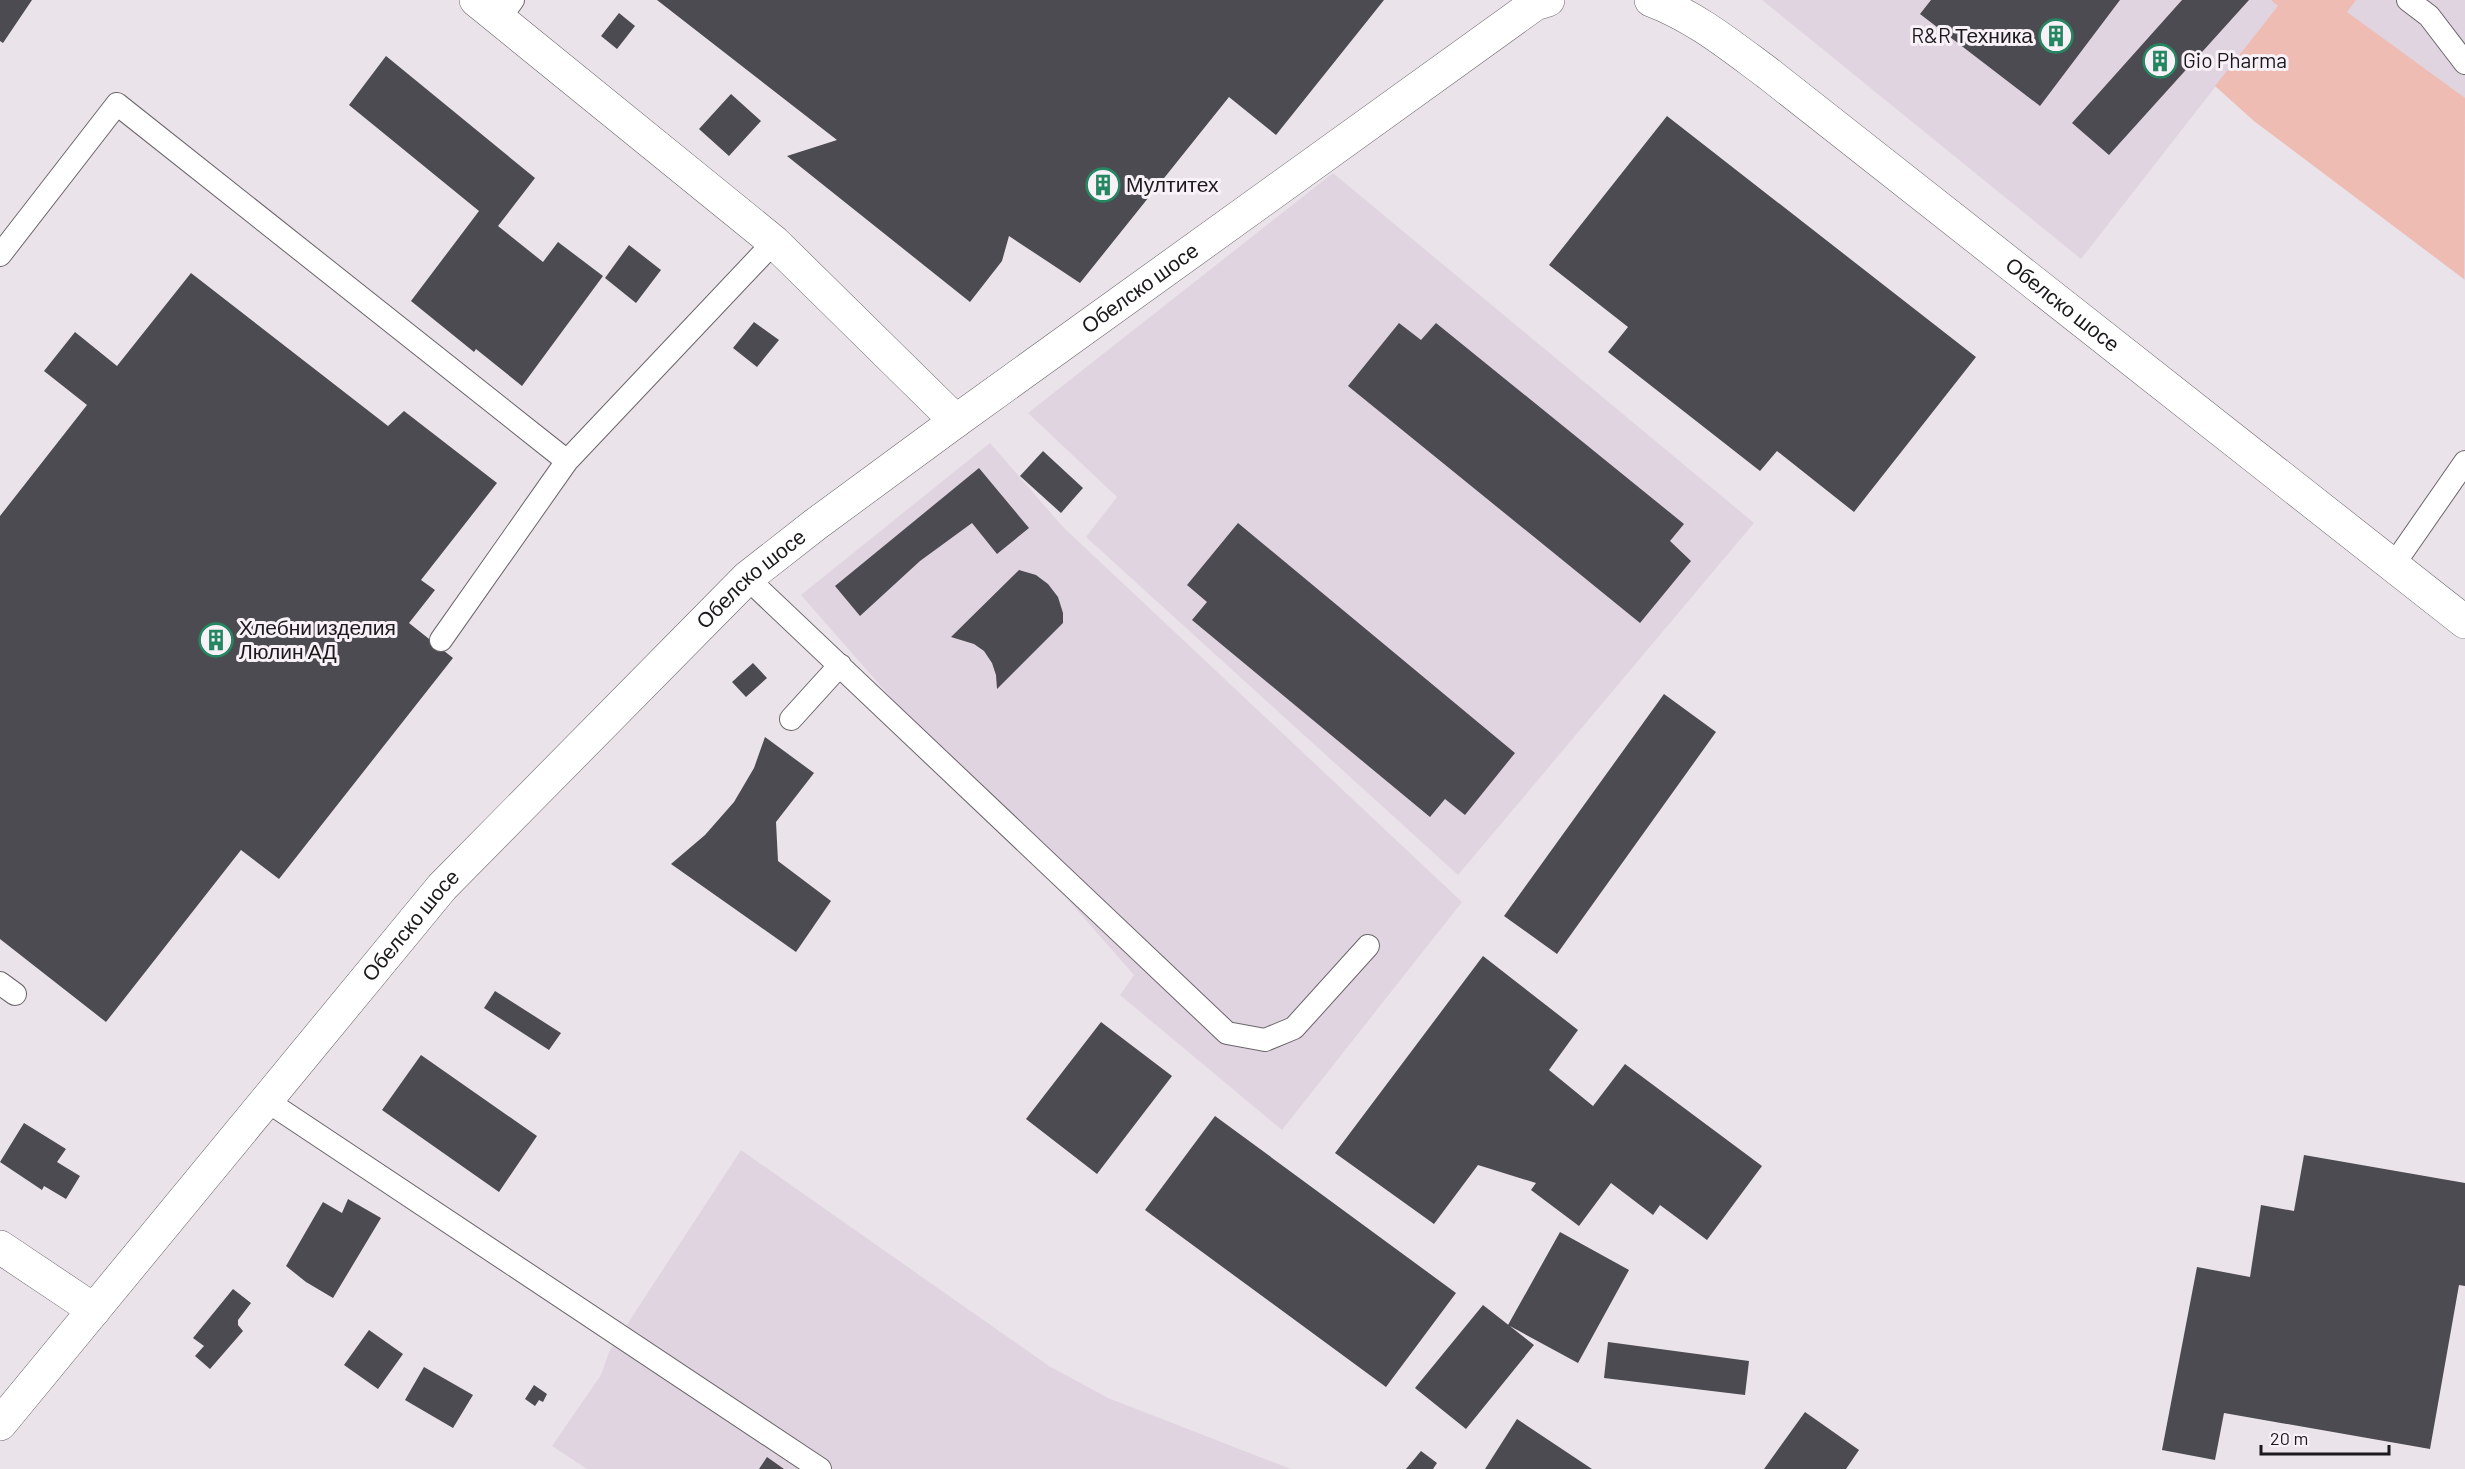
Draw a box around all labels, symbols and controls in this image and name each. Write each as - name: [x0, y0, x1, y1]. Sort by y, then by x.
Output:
- building icon: R&R Техника: [2038, 18, 2074, 54]
- place label: R&R Техника: [1911, 22, 2033, 47]
- building icon: Gio Pharma: [2142, 43, 2178, 79]
- place label: Gio Pharma: [2183, 47, 2287, 72]
- building icon: Мултитех: [1085, 167, 1121, 203]
- place label: Мултитех: [1126, 171, 1219, 196]
- street label: Обелско шосе: [1076, 237, 1203, 338]
- street label: Обелско шосе: [2001, 251, 2125, 356]
- street label: Обелско шосе: [690, 523, 810, 633]
- place label: Хлебни изделия Люлин АД: [239, 614, 396, 663]
- building icon: Хлебни изделия Люлин АД: [198, 622, 234, 658]
- street label: Обелско шосе: [356, 863, 464, 985]
- scale bar: [2261, 1418, 2388, 1456]
- text: 20 m: [2270, 1427, 2308, 1449]

